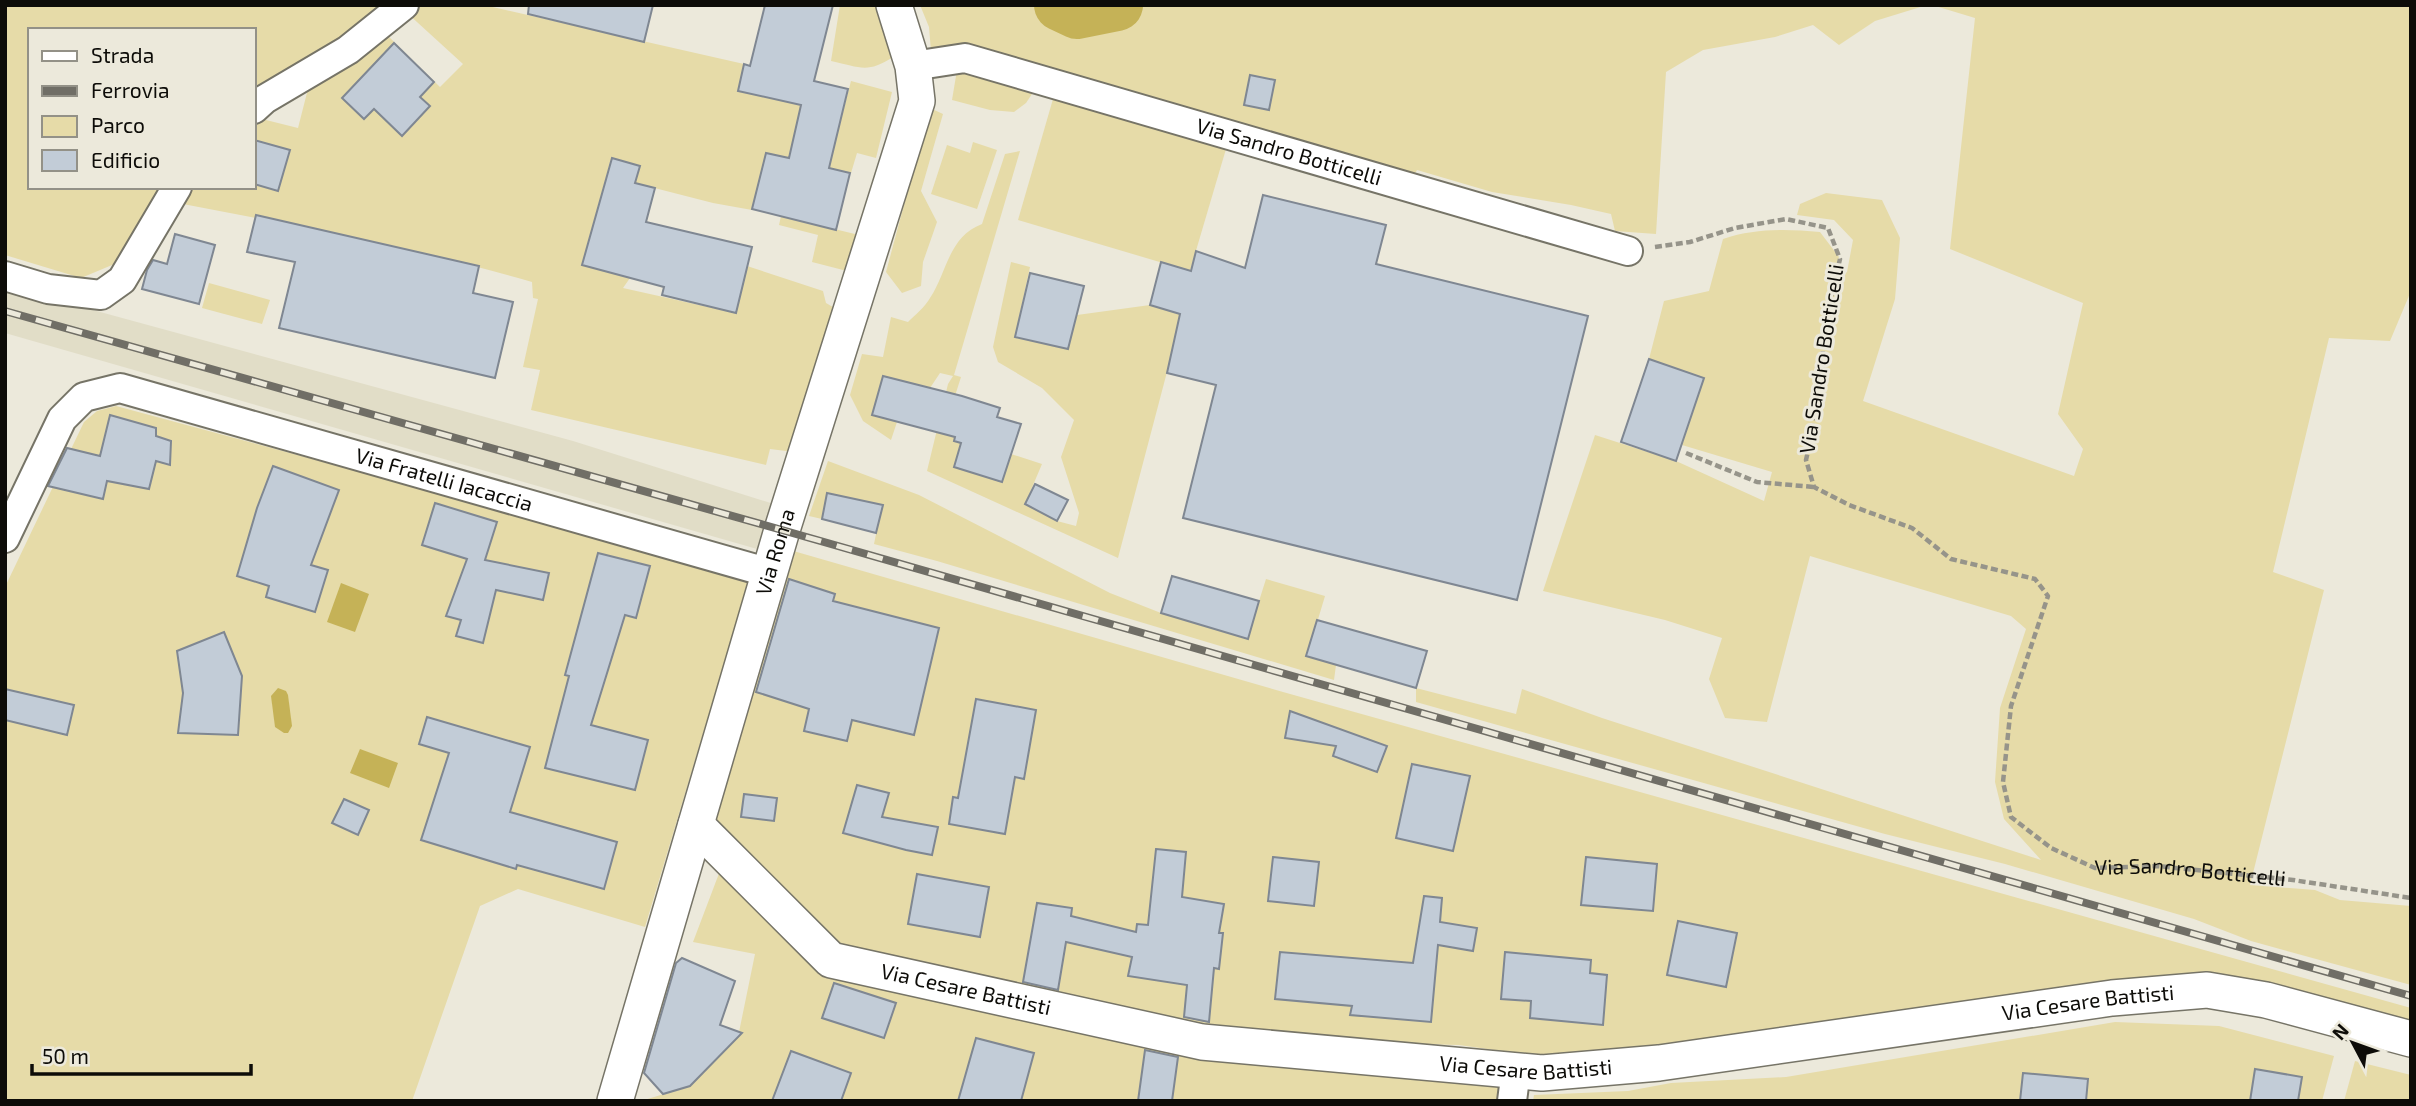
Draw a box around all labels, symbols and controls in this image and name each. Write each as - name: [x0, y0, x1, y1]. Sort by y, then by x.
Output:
- legend: [28, 28, 256, 189]
- text: Strada: [91, 42, 154, 67]
- text: Ferrovia: [91, 77, 170, 102]
- text: Parco: [91, 112, 145, 137]
- street label: Via Sandro Botticelli: [1194, 112, 1385, 190]
- text: Edificio: [91, 147, 160, 172]
- street label: Via Sandro Botticelli: [1793, 262, 1848, 455]
- street label: Via Fratelli Iacaccia: [353, 442, 536, 516]
- street label: Via Roma: [750, 505, 799, 598]
- street label: Via Sandro Botticelli: [2094, 852, 2287, 890]
- street label: Via Cesare Battisti: [879, 957, 1054, 1019]
- street label: Via Cesare Battisti: [2000, 979, 2175, 1025]
- north arrow: [2318, 1008, 2388, 1078]
- text: N: [2327, 1019, 2353, 1044]
- scale bar: [32, 1032, 250, 1076]
- text: 50 m: [42, 1043, 89, 1068]
- street label: Via Cesare Battisti: [1438, 1050, 1613, 1084]

